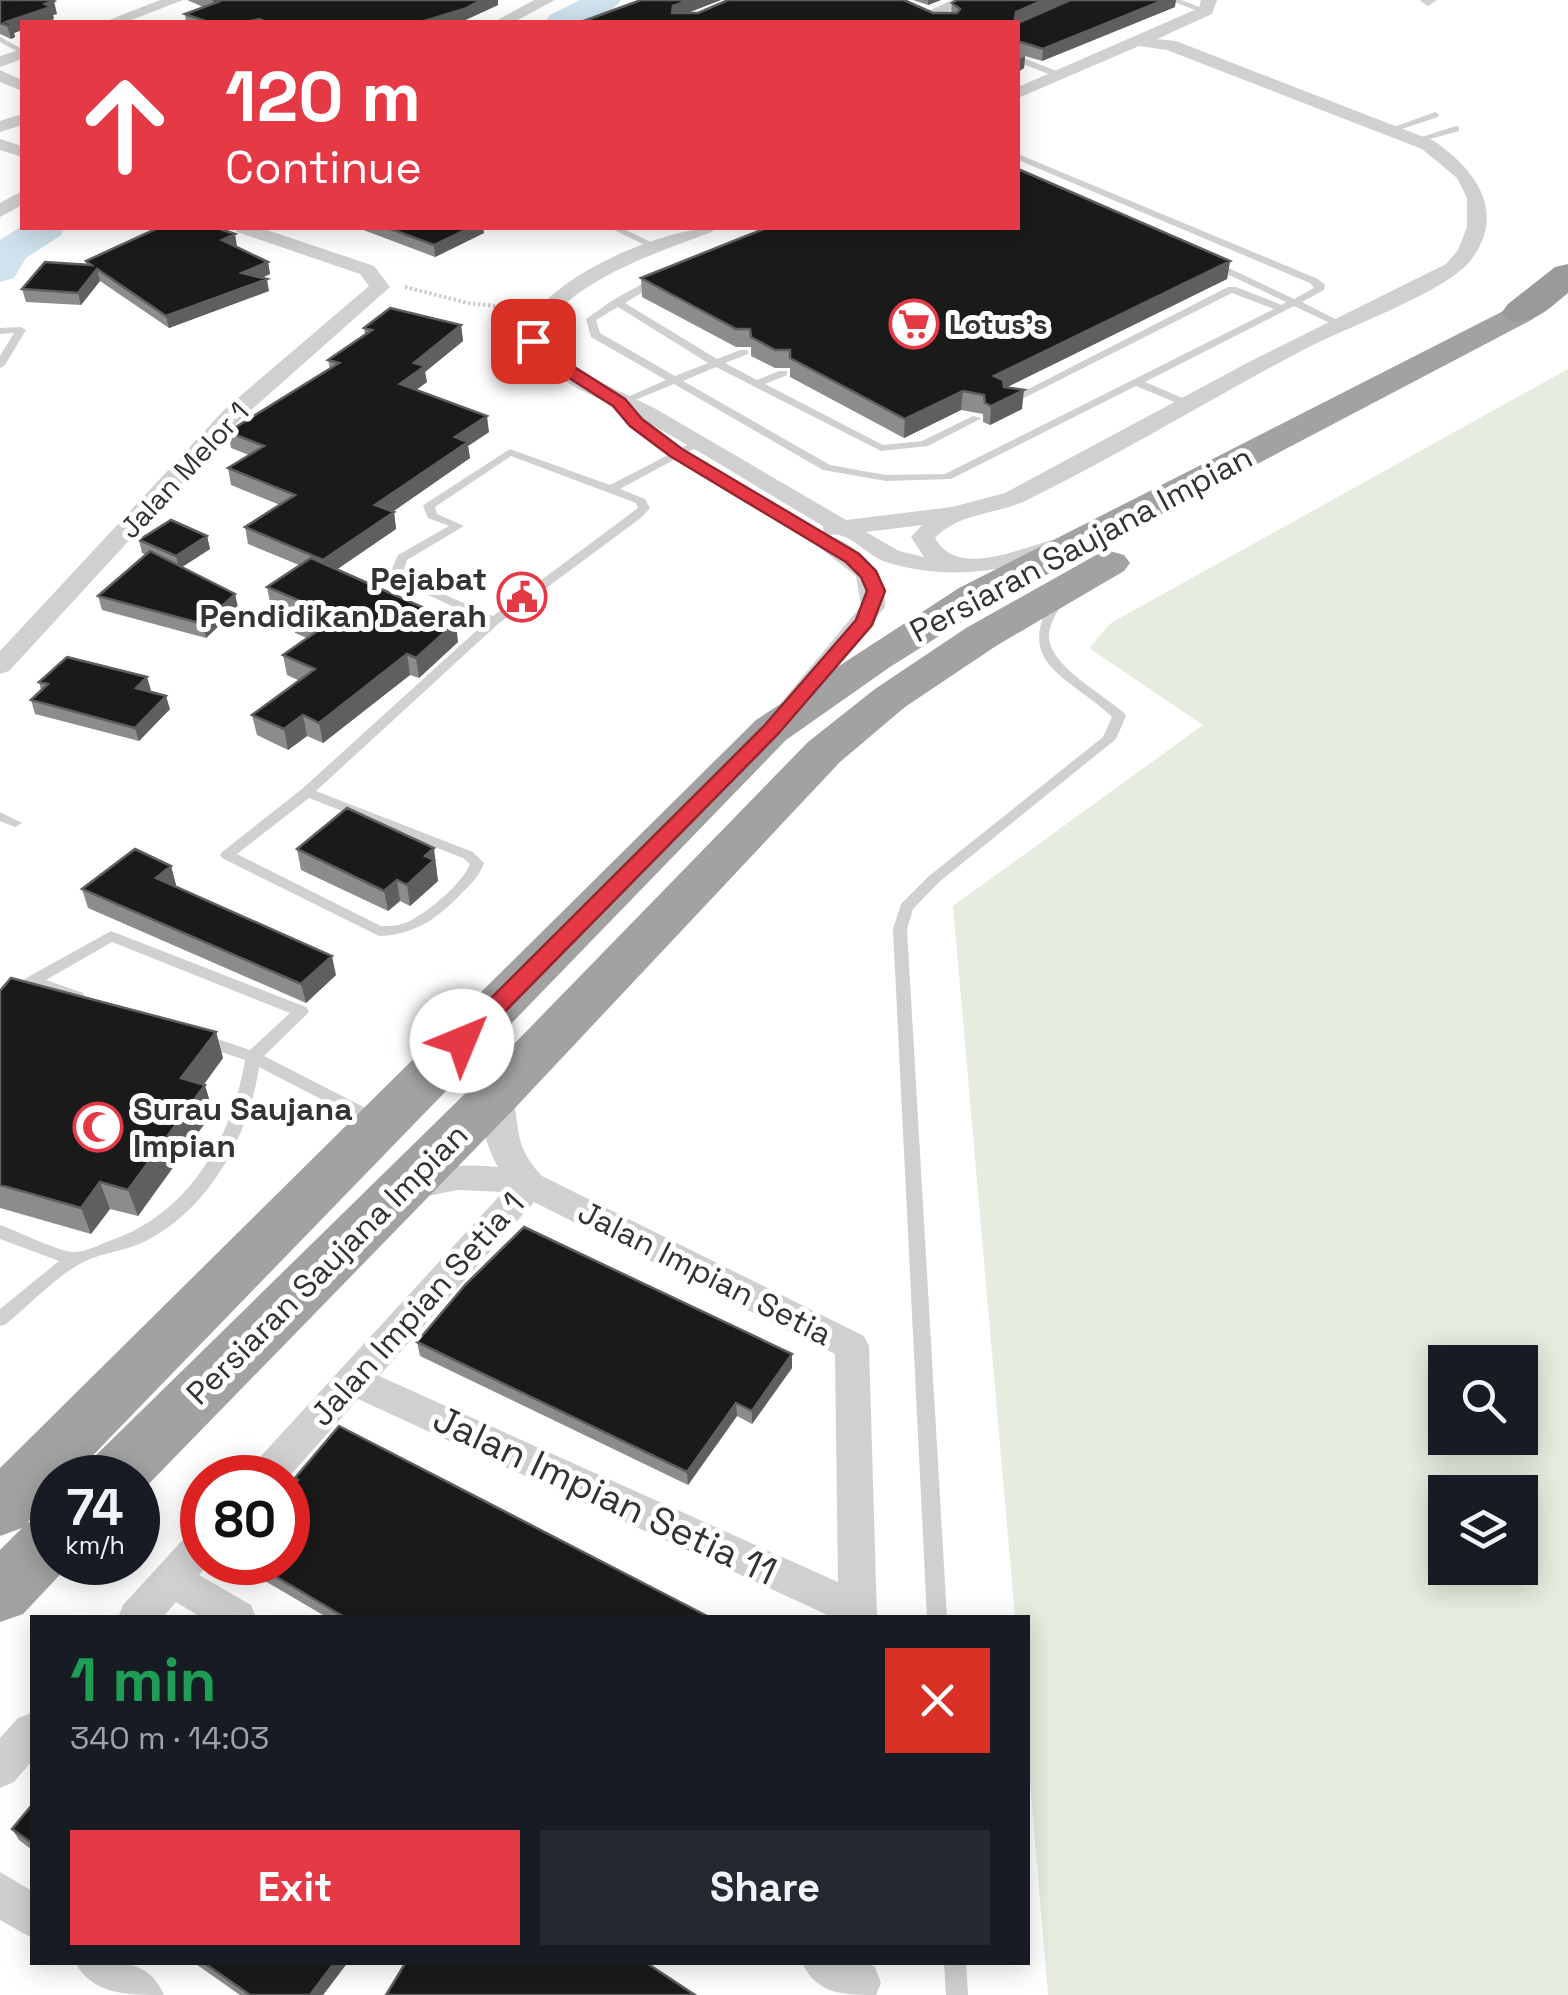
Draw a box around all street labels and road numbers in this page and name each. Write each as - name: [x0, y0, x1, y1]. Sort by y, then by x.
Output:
- street label: Jalan Melor 1: [112, 394, 256, 546]
- street label: Persiaran Saujana Impian: [903, 437, 1259, 651]
- street label: Persiaran Saujana Impian: [178, 1115, 476, 1413]
- street label: Jalan Impian Setia 1: [301, 1184, 533, 1434]
- street label: Jalan Impian Setia: [571, 1192, 839, 1354]
- street label: Jalan Impian Setia 11: [426, 1394, 784, 1596]

